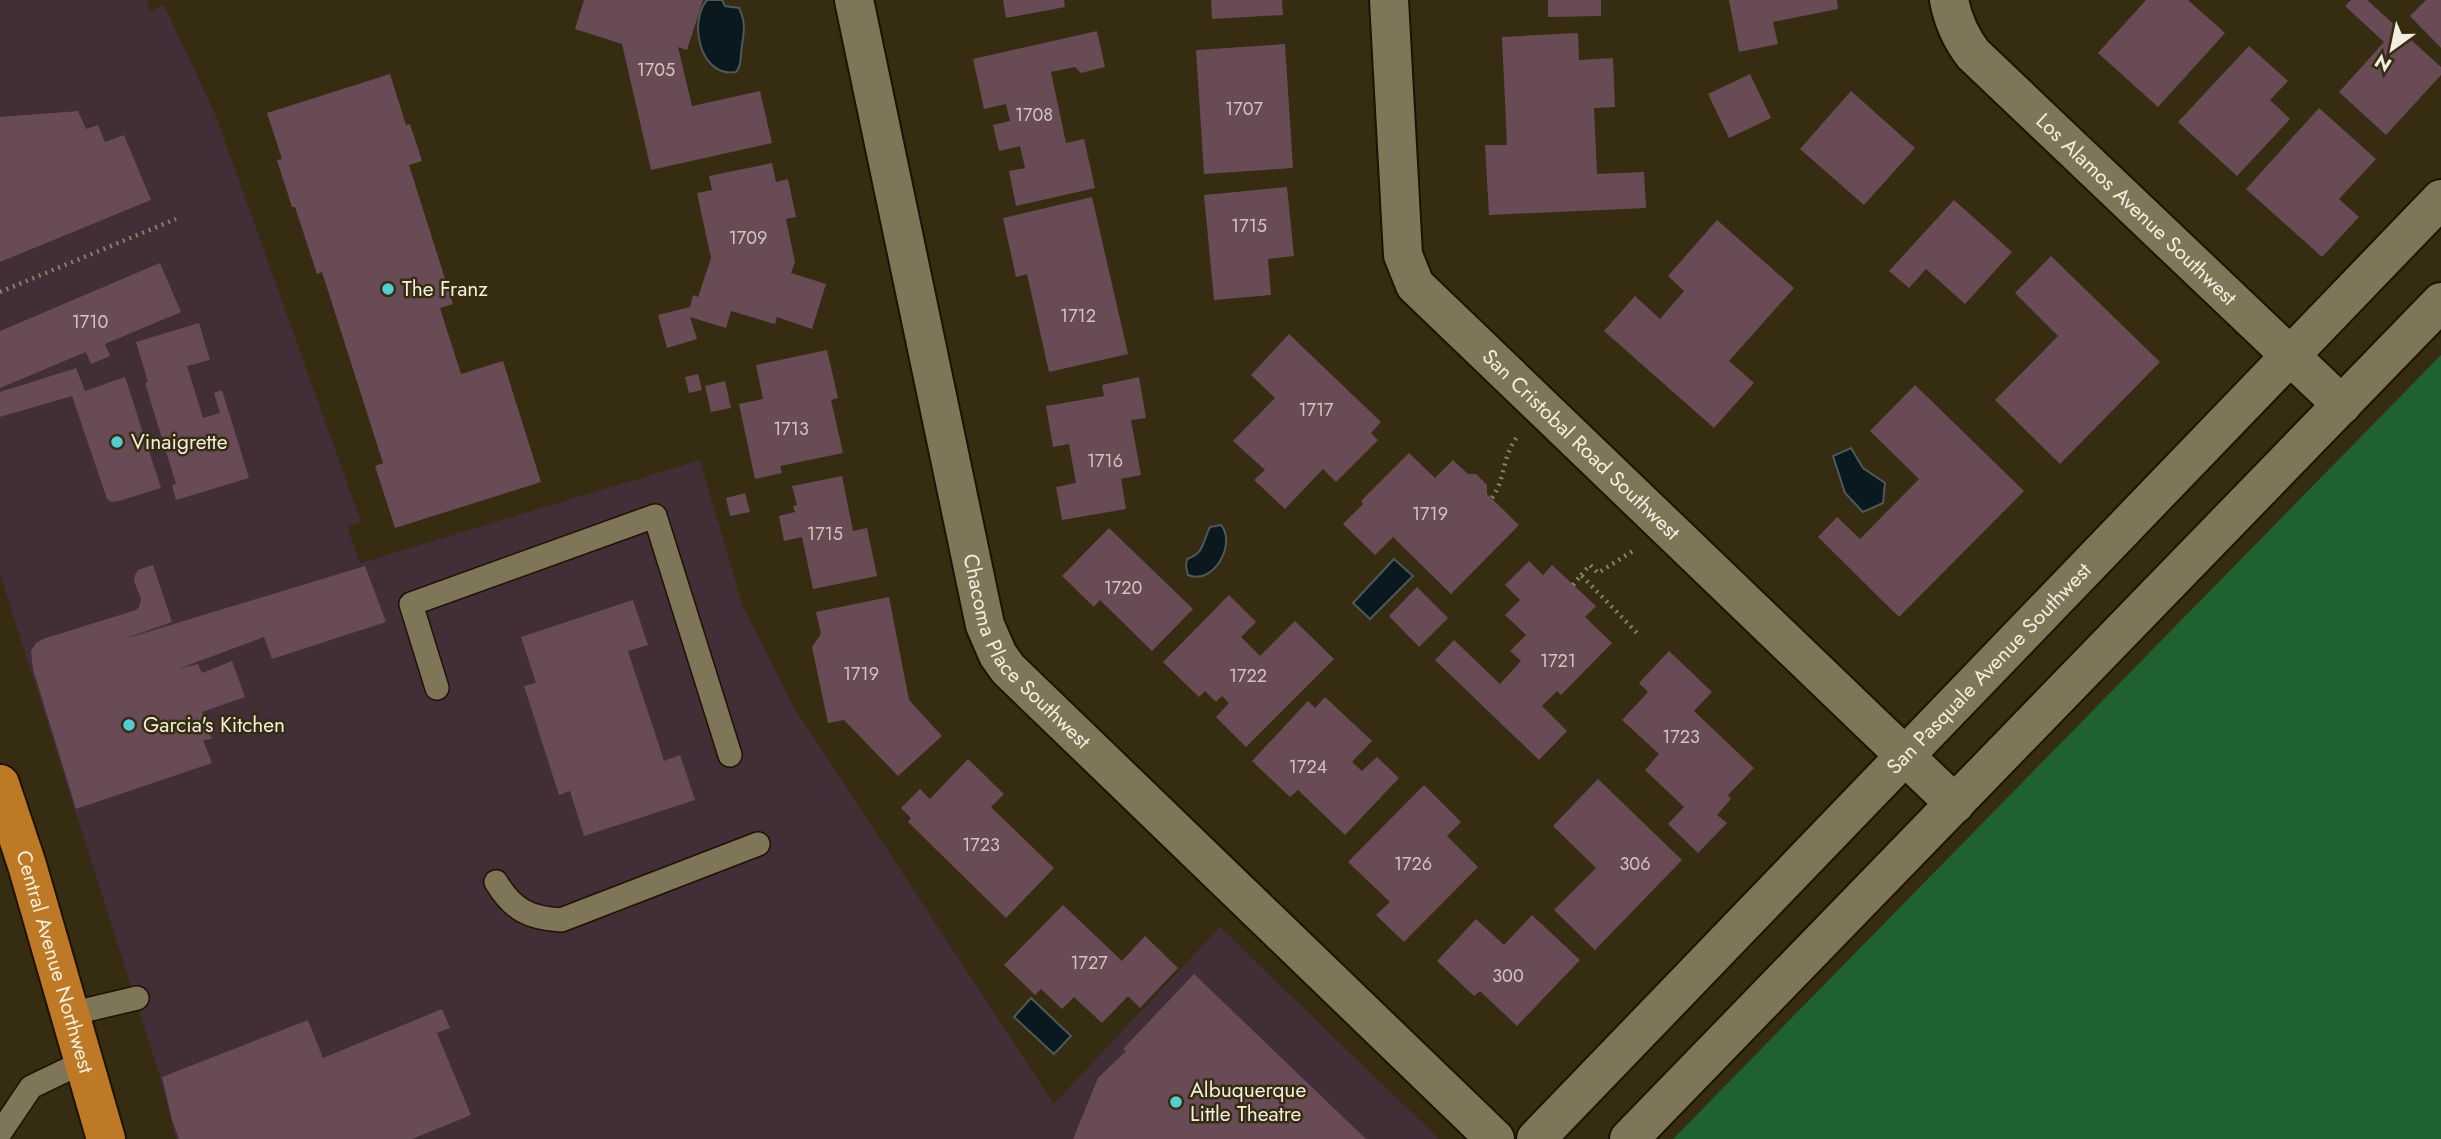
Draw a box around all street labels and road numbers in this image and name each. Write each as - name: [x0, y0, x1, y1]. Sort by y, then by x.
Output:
- street label: Los Alamos Avenue Southwest: [2029, 106, 2243, 312]
- street label: San Cristobal Road Southwest: [1475, 342, 1687, 547]
- street label: Chacoma Place Southwest: [955, 551, 1097, 756]
- street label: San Pasquale Avenue Southwest: [1880, 556, 2098, 781]
- street label: Central Avenue Northwest: [8, 846, 101, 1077]

